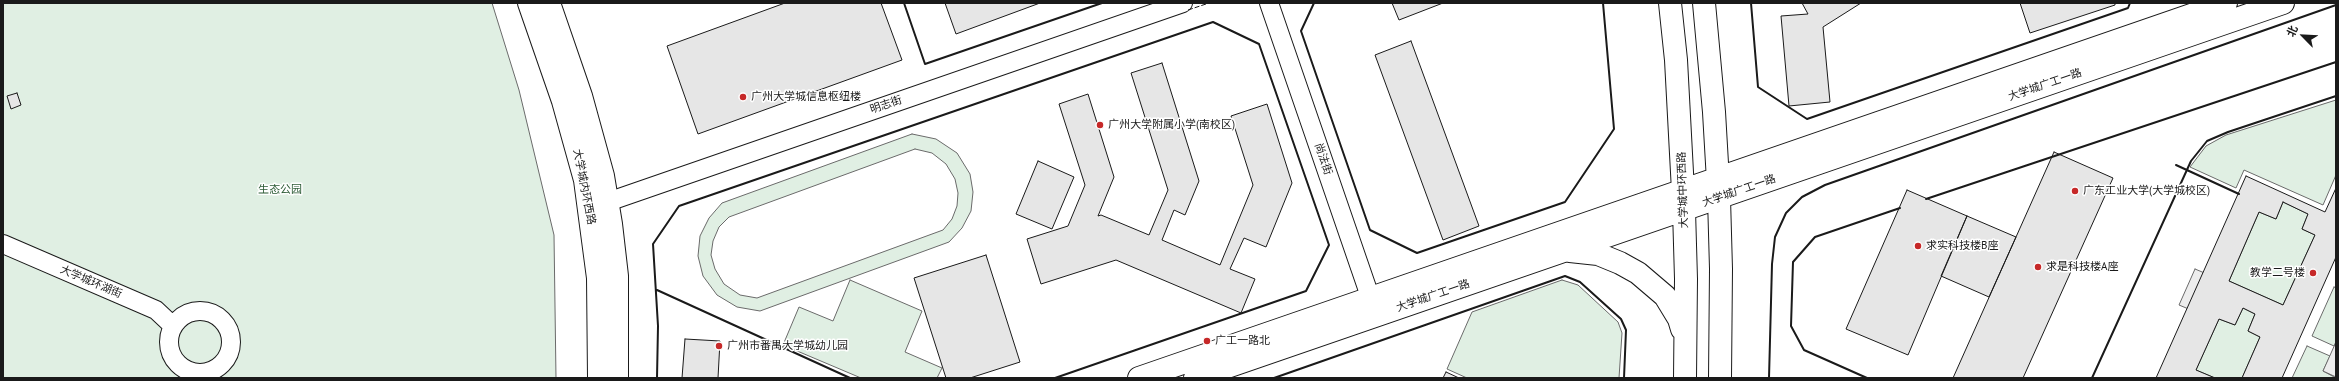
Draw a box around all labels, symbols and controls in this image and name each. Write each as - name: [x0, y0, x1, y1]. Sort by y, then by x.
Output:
- north arrow: [2283, 16, 2323, 56]
- text: 北: [2283, 23, 2301, 39]
- street label: 大学城广工一路: [2006, 66, 2084, 104]
- place label: 广州大学城信息枢纽楼: [751, 90, 861, 104]
- marker: 广州大学城信息枢纽楼: [738, 92, 748, 102]
- street label: 明志街: [868, 93, 904, 117]
- place label: 广州大学附属小学(南校区): [1108, 118, 1235, 132]
- marker: 广州大学附属小学(南校区): [1095, 120, 1105, 130]
- street label: 尚法街: [1311, 141, 1335, 177]
- street label: 大学城内环西路: [570, 148, 598, 226]
- street label: 大学城中环西路: [1675, 151, 1691, 229]
- street label: 大学城广工一路: [1700, 172, 1778, 210]
- park label: 生态公园: [258, 183, 302, 197]
- place label: 广东工业大学(大学城校区): [2083, 184, 2210, 198]
- marker: 广东工业大学(大学城校区): [2070, 186, 2080, 196]
- place label: 求实科技楼B座: [1926, 239, 1998, 253]
- marker: 求实科技楼B座: [1913, 241, 1923, 251]
- place label: 求是科技楼A座: [2046, 260, 2118, 274]
- marker: 求是科技楼A座: [2033, 262, 2043, 272]
- street label: 大学城环湖街: [58, 263, 124, 301]
- place label: 教学二号楼: [2250, 266, 2305, 280]
- marker: 教学二号楼: [2308, 268, 2318, 278]
- street label: 大学城广工一路: [1394, 277, 1472, 315]
- place label: 广工一路北: [1215, 334, 1270, 348]
- marker: 广工一路北: [1202, 336, 1212, 346]
- place label: 广州市番禺大学城幼儿园: [727, 339, 848, 353]
- marker: 广州市番禺大学城幼儿园: [714, 341, 724, 351]

